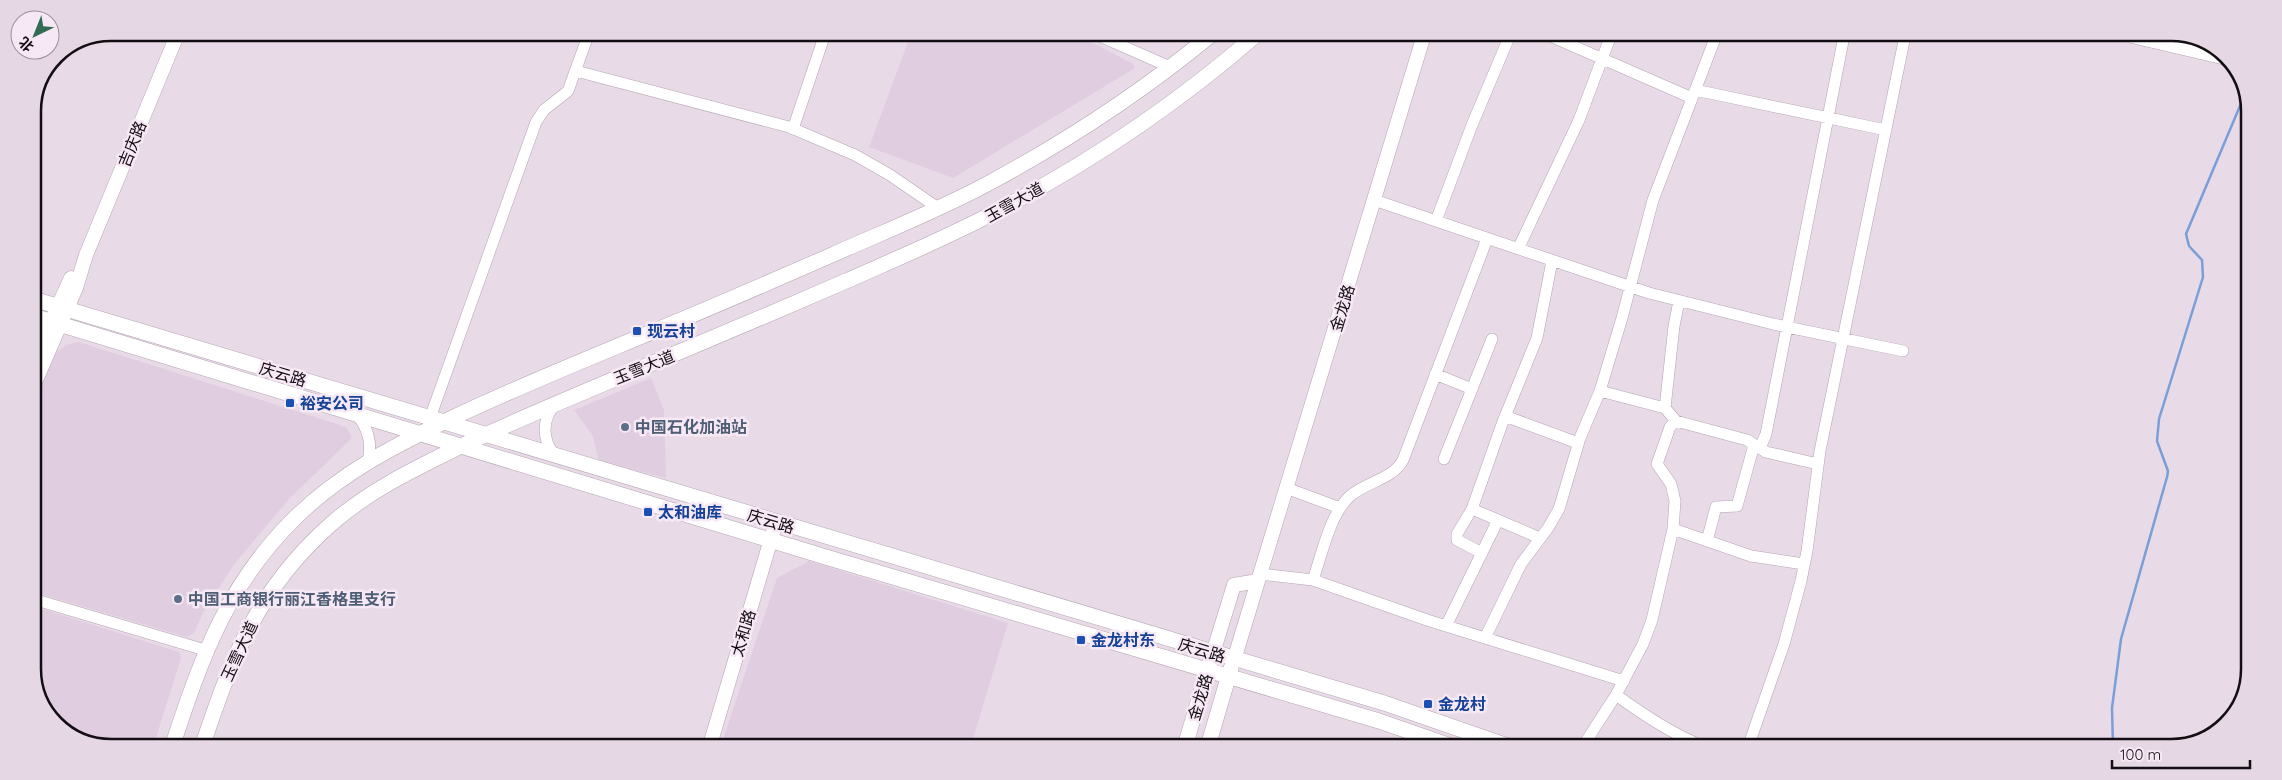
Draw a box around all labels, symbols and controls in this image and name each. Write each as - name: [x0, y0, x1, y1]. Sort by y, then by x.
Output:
- north arrow: [10, 10, 60, 60]
- text: 北: [15, 33, 37, 56]
- street label: 吉庆路: [114, 118, 150, 170]
- street label: 玉雪大道: [981, 178, 1047, 226]
- street label: 金龙路: [1325, 282, 1359, 334]
- place label: 现云村: [647, 321, 695, 341]
- marker: 现云村: [631, 325, 643, 337]
- street label: 玉雪大道: [611, 346, 677, 388]
- street label: 庆云路: [257, 357, 309, 391]
- place label: 裕安公司: [300, 393, 364, 413]
- marker: 裕安公司: [284, 397, 296, 409]
- place label: 中国石化加油站: [635, 417, 747, 437]
- marker: 中国石化加油站: [619, 421, 631, 433]
- place label: 太和油库: [658, 502, 722, 522]
- street label: 庆云路: [745, 504, 797, 538]
- marker: 太和油库: [642, 506, 654, 518]
- place label: 中国工商银行丽江香格里支行: [188, 589, 396, 609]
- marker: 中国工商银行丽江香格里支行: [172, 593, 184, 605]
- street label: 太和路: [726, 607, 760, 659]
- street label: 玉雪大道: [216, 618, 262, 684]
- place label: 金龙村东: [1091, 630, 1155, 650]
- street label: 庆云路: [1176, 633, 1228, 667]
- marker: 金龙村东: [1075, 634, 1087, 646]
- street label: 金龙路: [1183, 671, 1217, 723]
- place label: 金龙村: [1438, 694, 1486, 714]
- marker: 金龙村: [1422, 698, 1434, 710]
- scale bar: [2112, 738, 2250, 770]
- text: 100 m: [2120, 745, 2161, 764]

